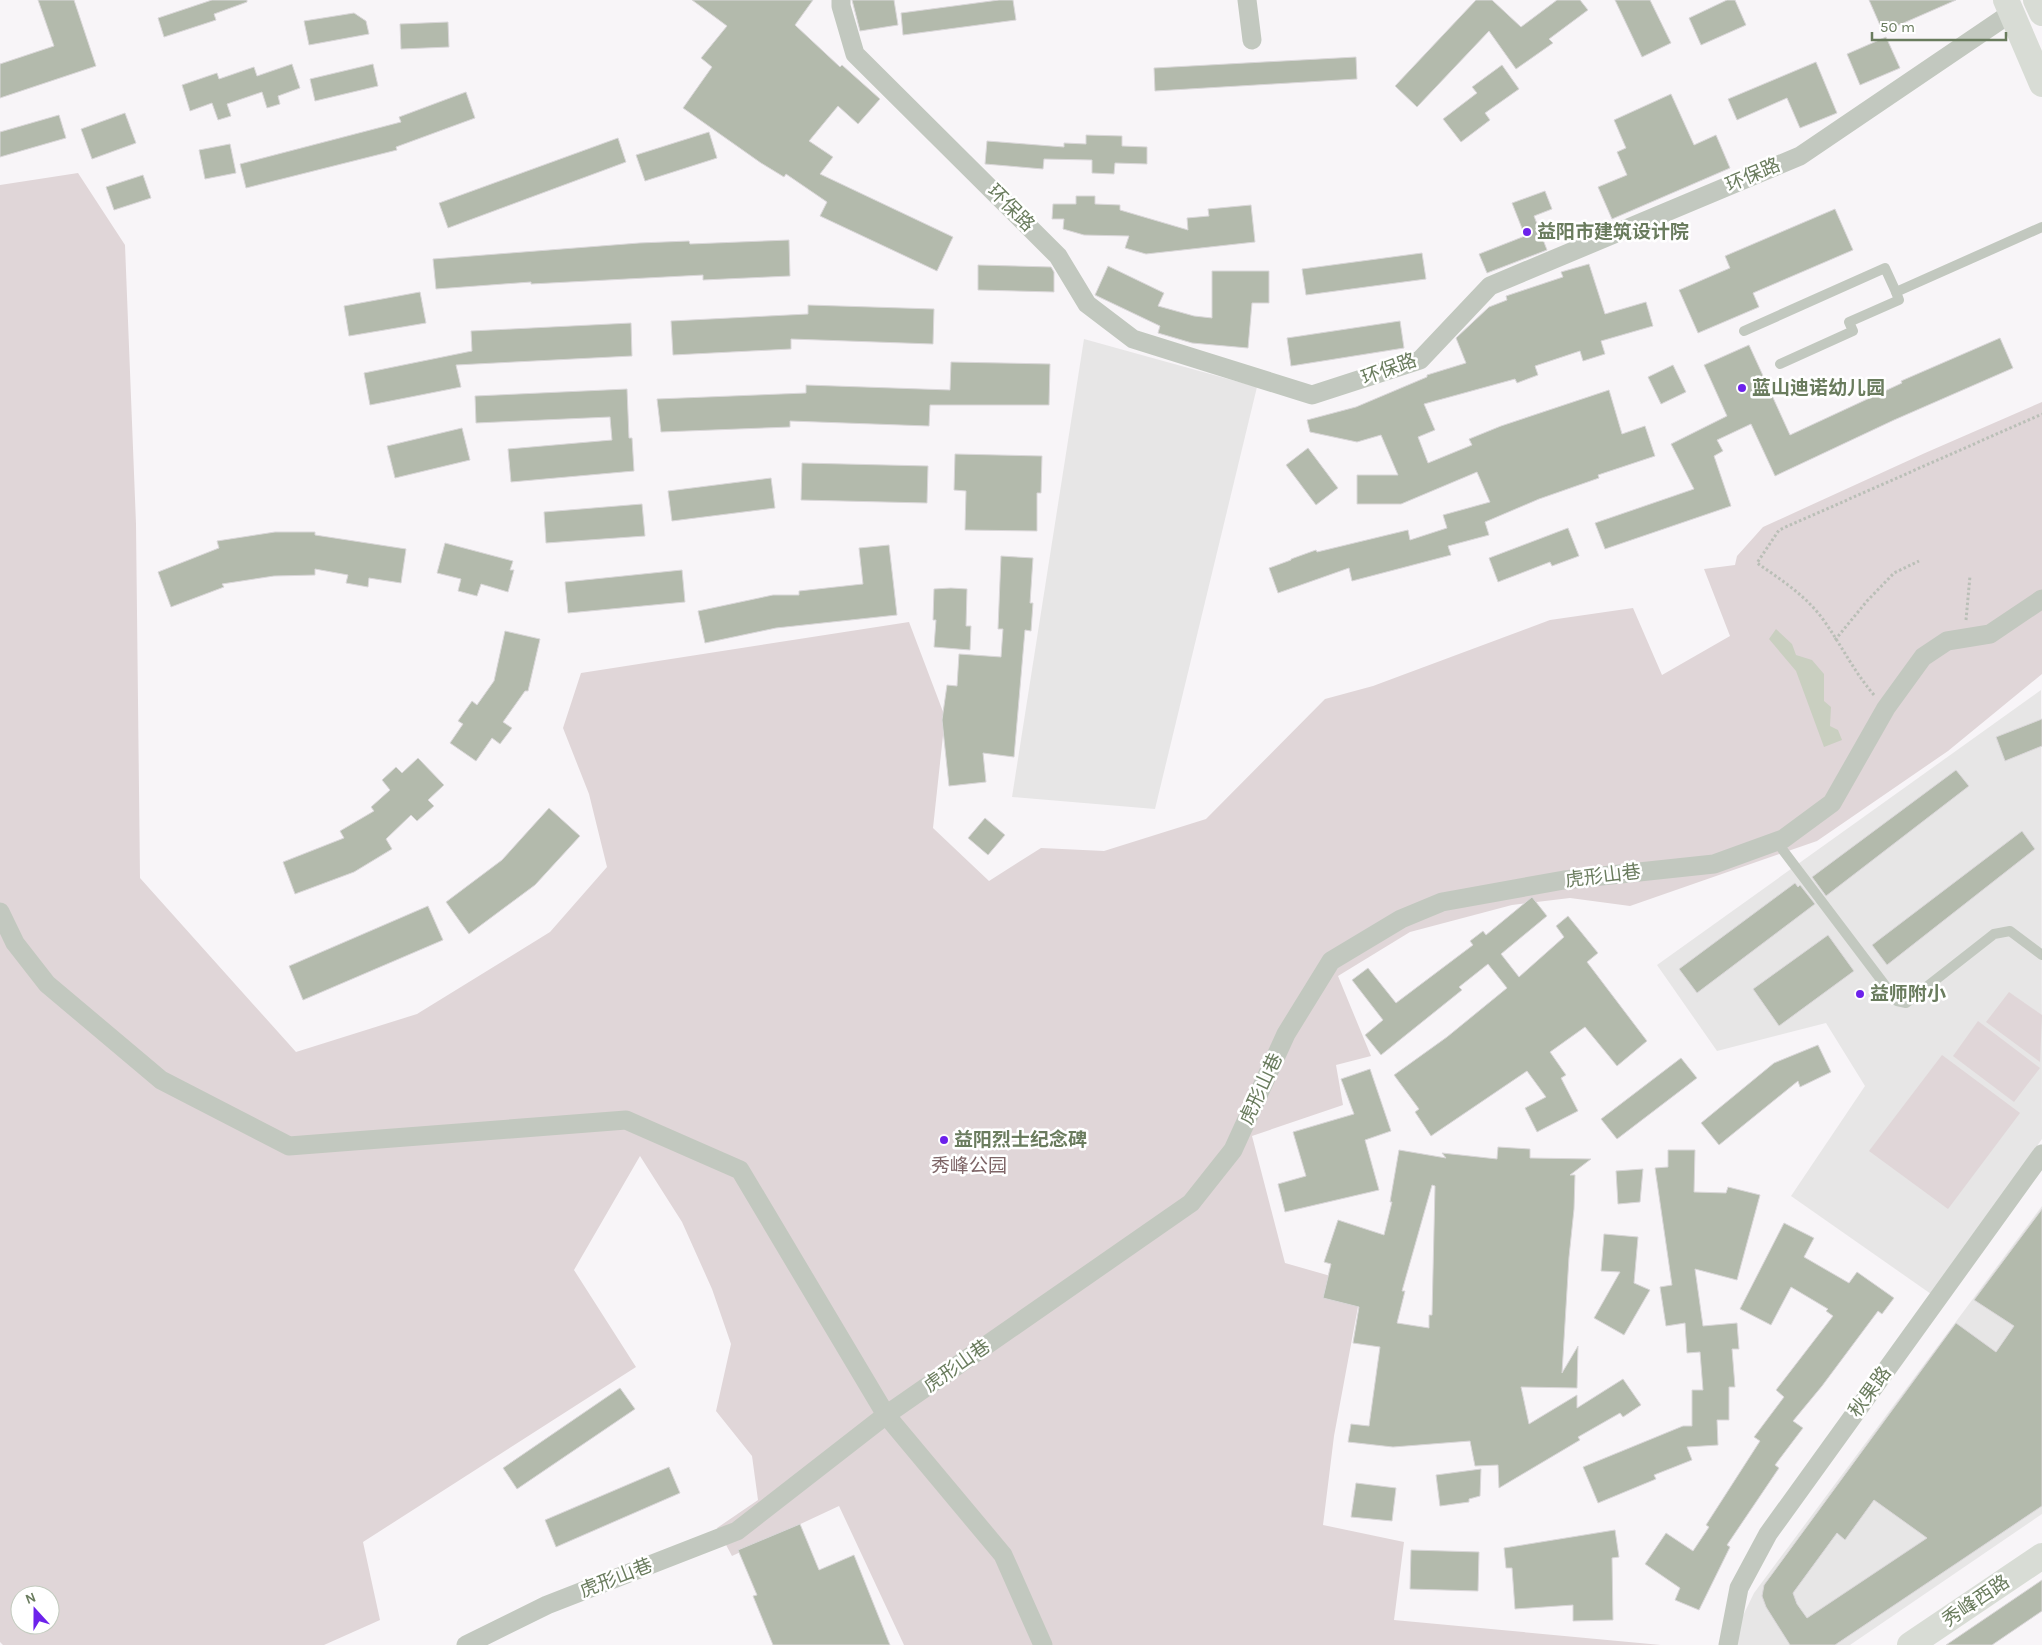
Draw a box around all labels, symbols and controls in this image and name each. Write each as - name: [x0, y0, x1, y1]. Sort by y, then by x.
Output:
- scale bar: [1872, 10, 2006, 42]
- text: 50 m: [1880, 18, 1915, 36]
- street label: 环保路: [1722, 154, 1784, 196]
- street label: 环保路: [983, 180, 1039, 236]
- place label: 益阳市建筑设计院: [1537, 221, 1689, 243]
- marker: 益阳市建筑设计院: [1521, 226, 1533, 238]
- street label: 环保路: [1358, 349, 1420, 389]
- place label: 蓝山迪诺幼儿园: [1752, 377, 1885, 399]
- marker: 蓝山迪诺幼儿园: [1736, 382, 1748, 394]
- street label: 虎形山巷: [1564, 860, 1642, 892]
- place label: 益师附小: [1870, 983, 1946, 1005]
- marker: 益师附小: [1854, 988, 1866, 1000]
- street label: 虎形山巷: [1235, 1050, 1287, 1128]
- place label: 益阳烈士纪念碑: [954, 1129, 1087, 1151]
- marker: 益阳烈士纪念碑: [938, 1134, 950, 1146]
- park label: 秀峰公园: [931, 1155, 1007, 1177]
- street label: 虎形山巷: [920, 1335, 994, 1397]
- street label: 秋果路: [1844, 1362, 1896, 1422]
- street label: 虎形山巷: [577, 1554, 655, 1602]
- street label: 秀峰西路: [1938, 1571, 2014, 1631]
- north arrow: [10, 1585, 60, 1635]
- text: N: [23, 1589, 38, 1608]

